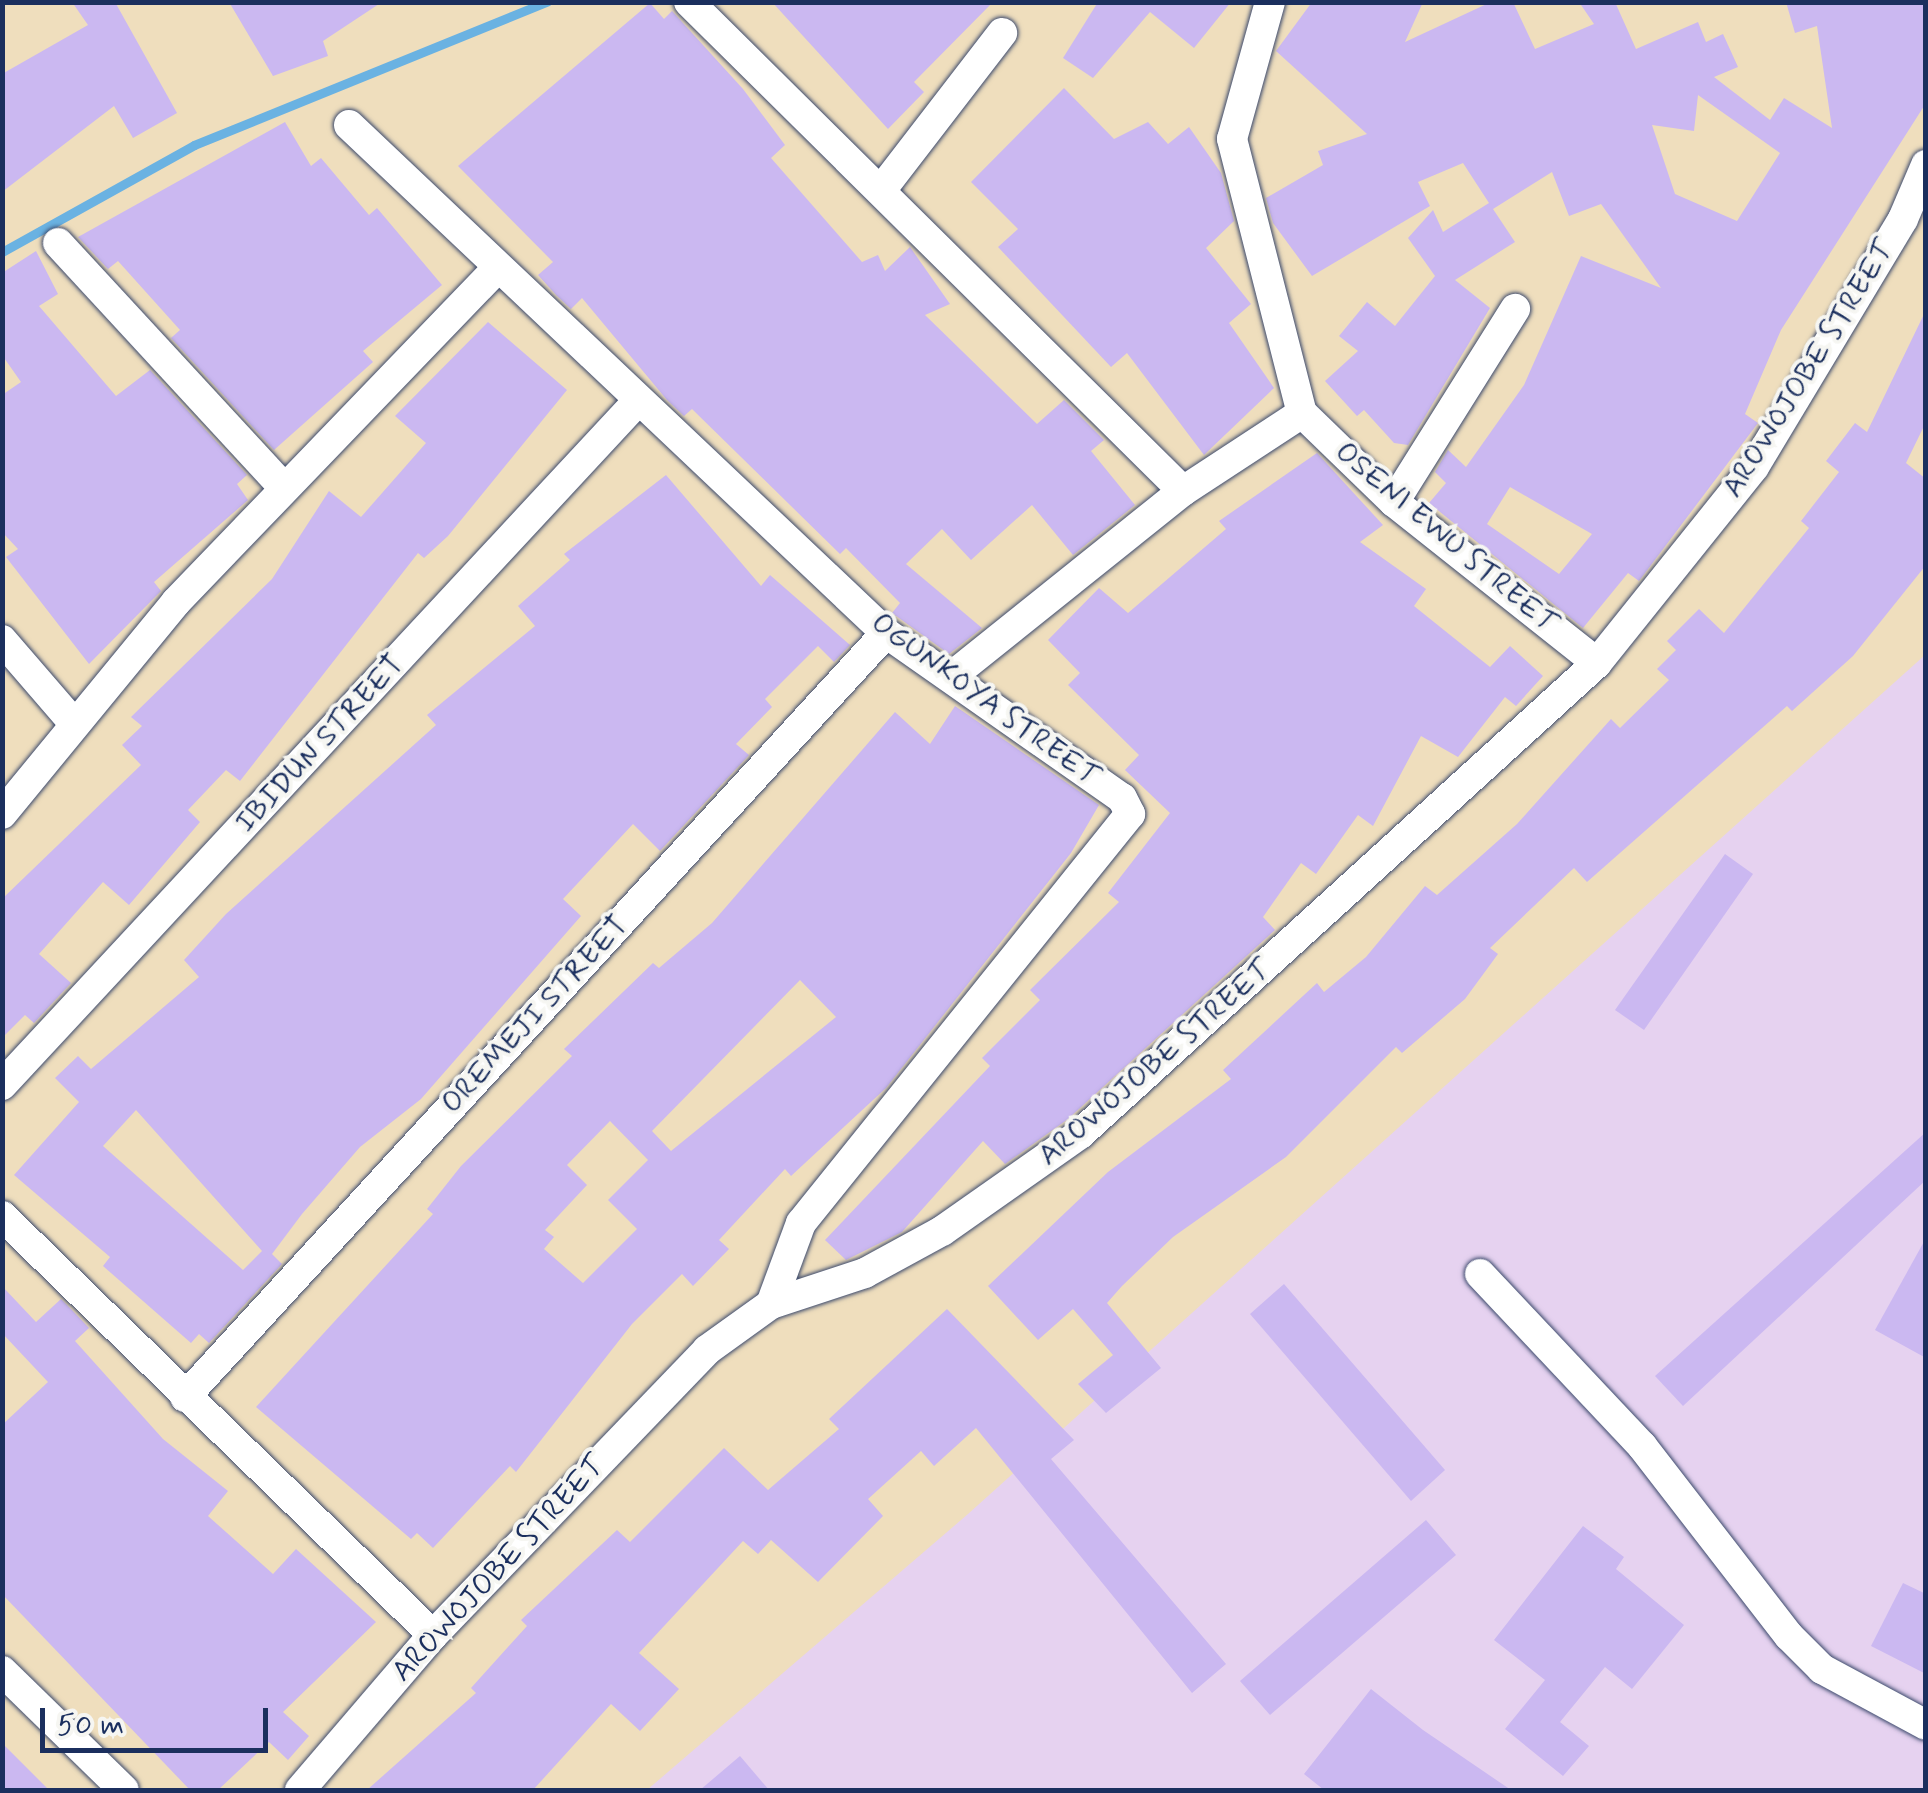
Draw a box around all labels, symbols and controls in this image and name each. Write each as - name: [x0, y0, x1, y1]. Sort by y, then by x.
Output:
- street label: AROWOJOBE STREET: [1715, 233, 1903, 505]
- street label: OSENI EWU STREET: [1327, 434, 1565, 642]
- street label: OGUNKOYA STREET: [863, 605, 1107, 795]
- street label: IBIDUN STREET: [228, 647, 412, 841]
- street label: OREMEJI STREET: [434, 909, 636, 1121]
- street label: AROWOJOBE STREET: [1031, 952, 1279, 1174]
- street label: AROWOJOBE STREET: [384, 1448, 614, 1690]
- scale bar: [45, 1688, 272, 1750]
- text: 50 m: [57, 1706, 124, 1745]

